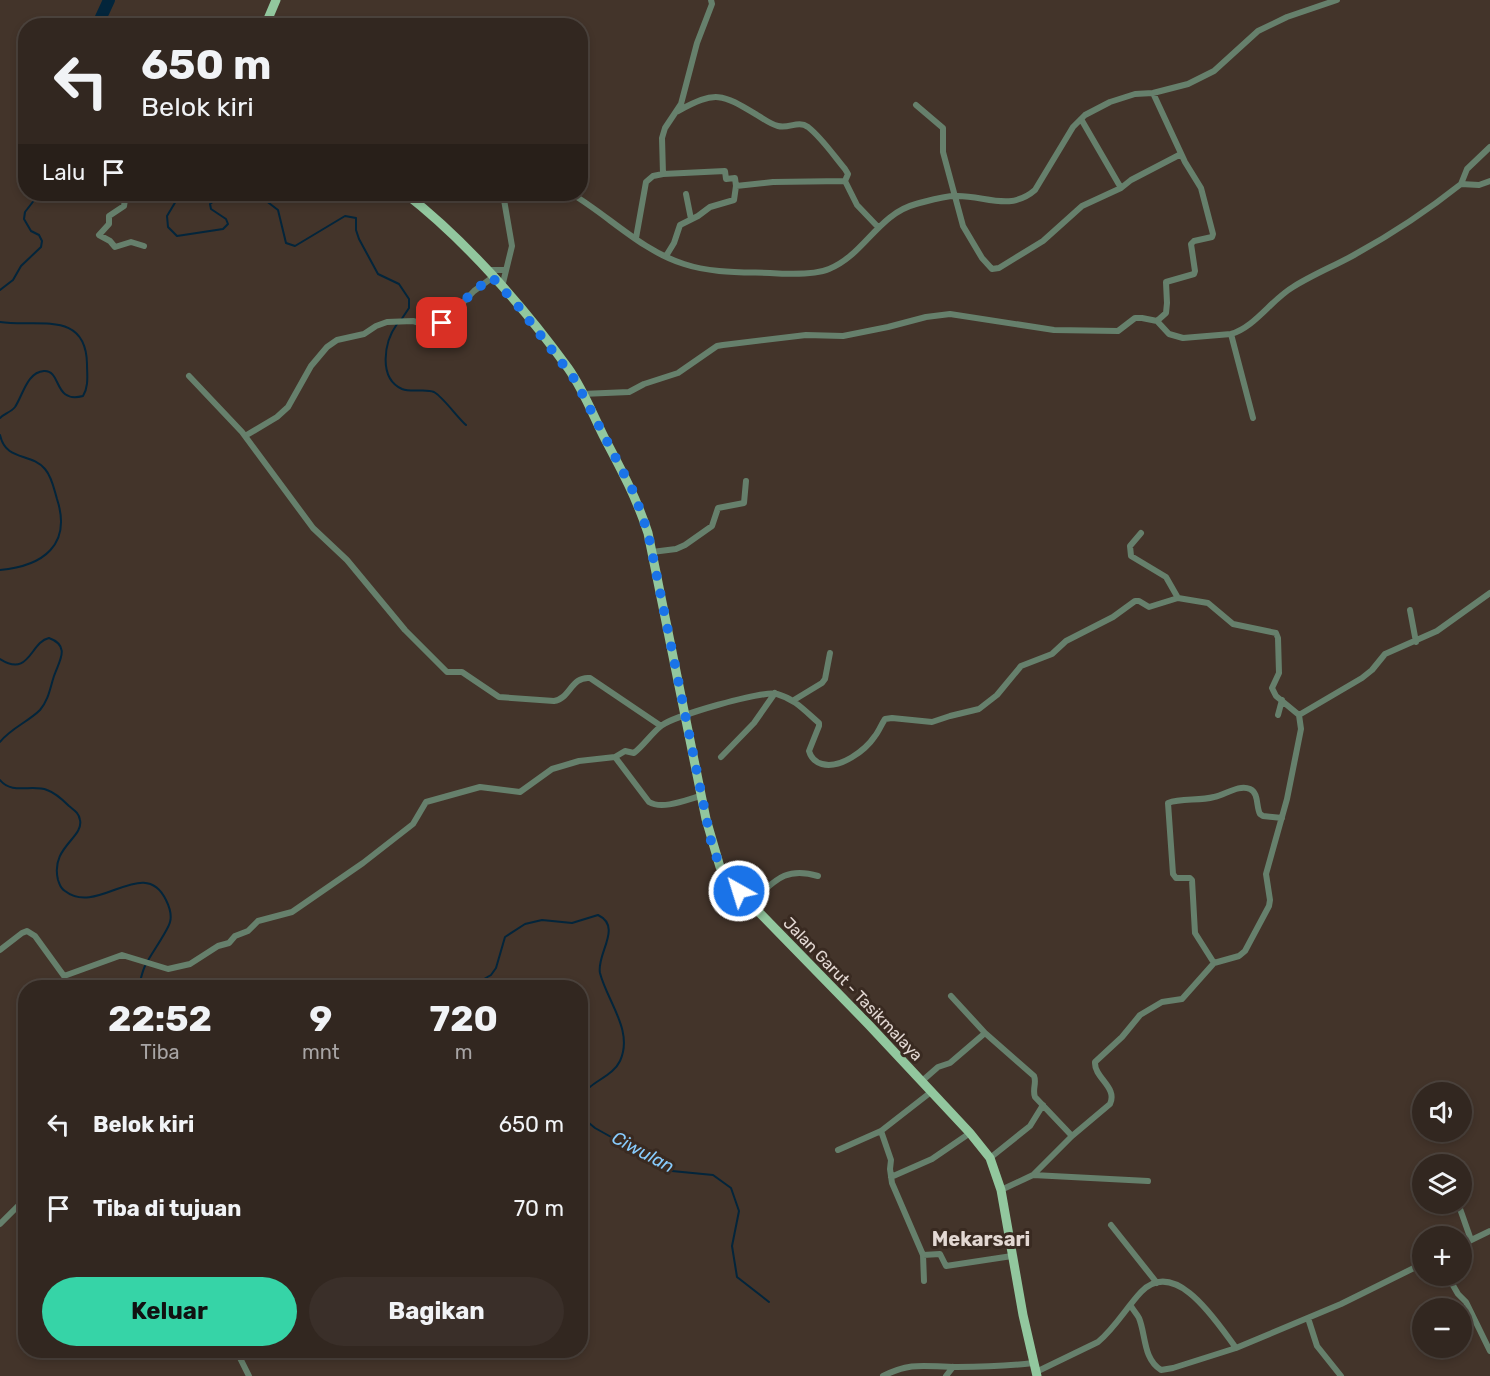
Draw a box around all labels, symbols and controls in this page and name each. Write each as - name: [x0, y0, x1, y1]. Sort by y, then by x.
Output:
- text: 650 m: [141, 40, 271, 90]
- icon: left: [42, 42, 120, 120]
- text: Belok kiri: [141, 91, 254, 123]
- icon: arrive: [97, 156, 130, 189]
- text: Lalu: [42, 159, 85, 186]
- pin: [416, 297, 467, 348]
- icon: arrive: [425, 306, 458, 339]
- position arrow: [707, 859, 771, 923]
- street label: Jalan Garut - Tasikmalaya: [779, 913, 927, 1065]
- text: 22:52: [108, 997, 212, 1040]
- text: 9: [309, 997, 332, 1040]
- text: 720: [430, 997, 498, 1040]
- text: Tiba: [140, 1040, 180, 1064]
- text: mnt: [302, 1040, 340, 1064]
- text: m: [455, 1040, 473, 1064]
- map controls: [1412, 1082, 1472, 1358]
- button: sound: [1412, 1082, 1472, 1142]
- icon: left: [42, 1108, 75, 1141]
- text: Belok kiri: [93, 1111, 194, 1138]
- text: 650 m: [499, 1111, 564, 1138]
- water label: Ciwulan: [608, 1126, 678, 1178]
- button: layers: [1412, 1154, 1472, 1214]
- icon: arrive: [42, 1192, 75, 1225]
- text: Tiba di tujuan: [93, 1195, 241, 1222]
- text: 70 m: [514, 1195, 564, 1222]
- button: +: [1412, 1226, 1472, 1286]
- district label: Mekarsari: [932, 1227, 1030, 1251]
- button: Keluar: [42, 1277, 297, 1346]
- button: Bagikan: [309, 1277, 564, 1346]
- button: −: [1412, 1298, 1472, 1358]

